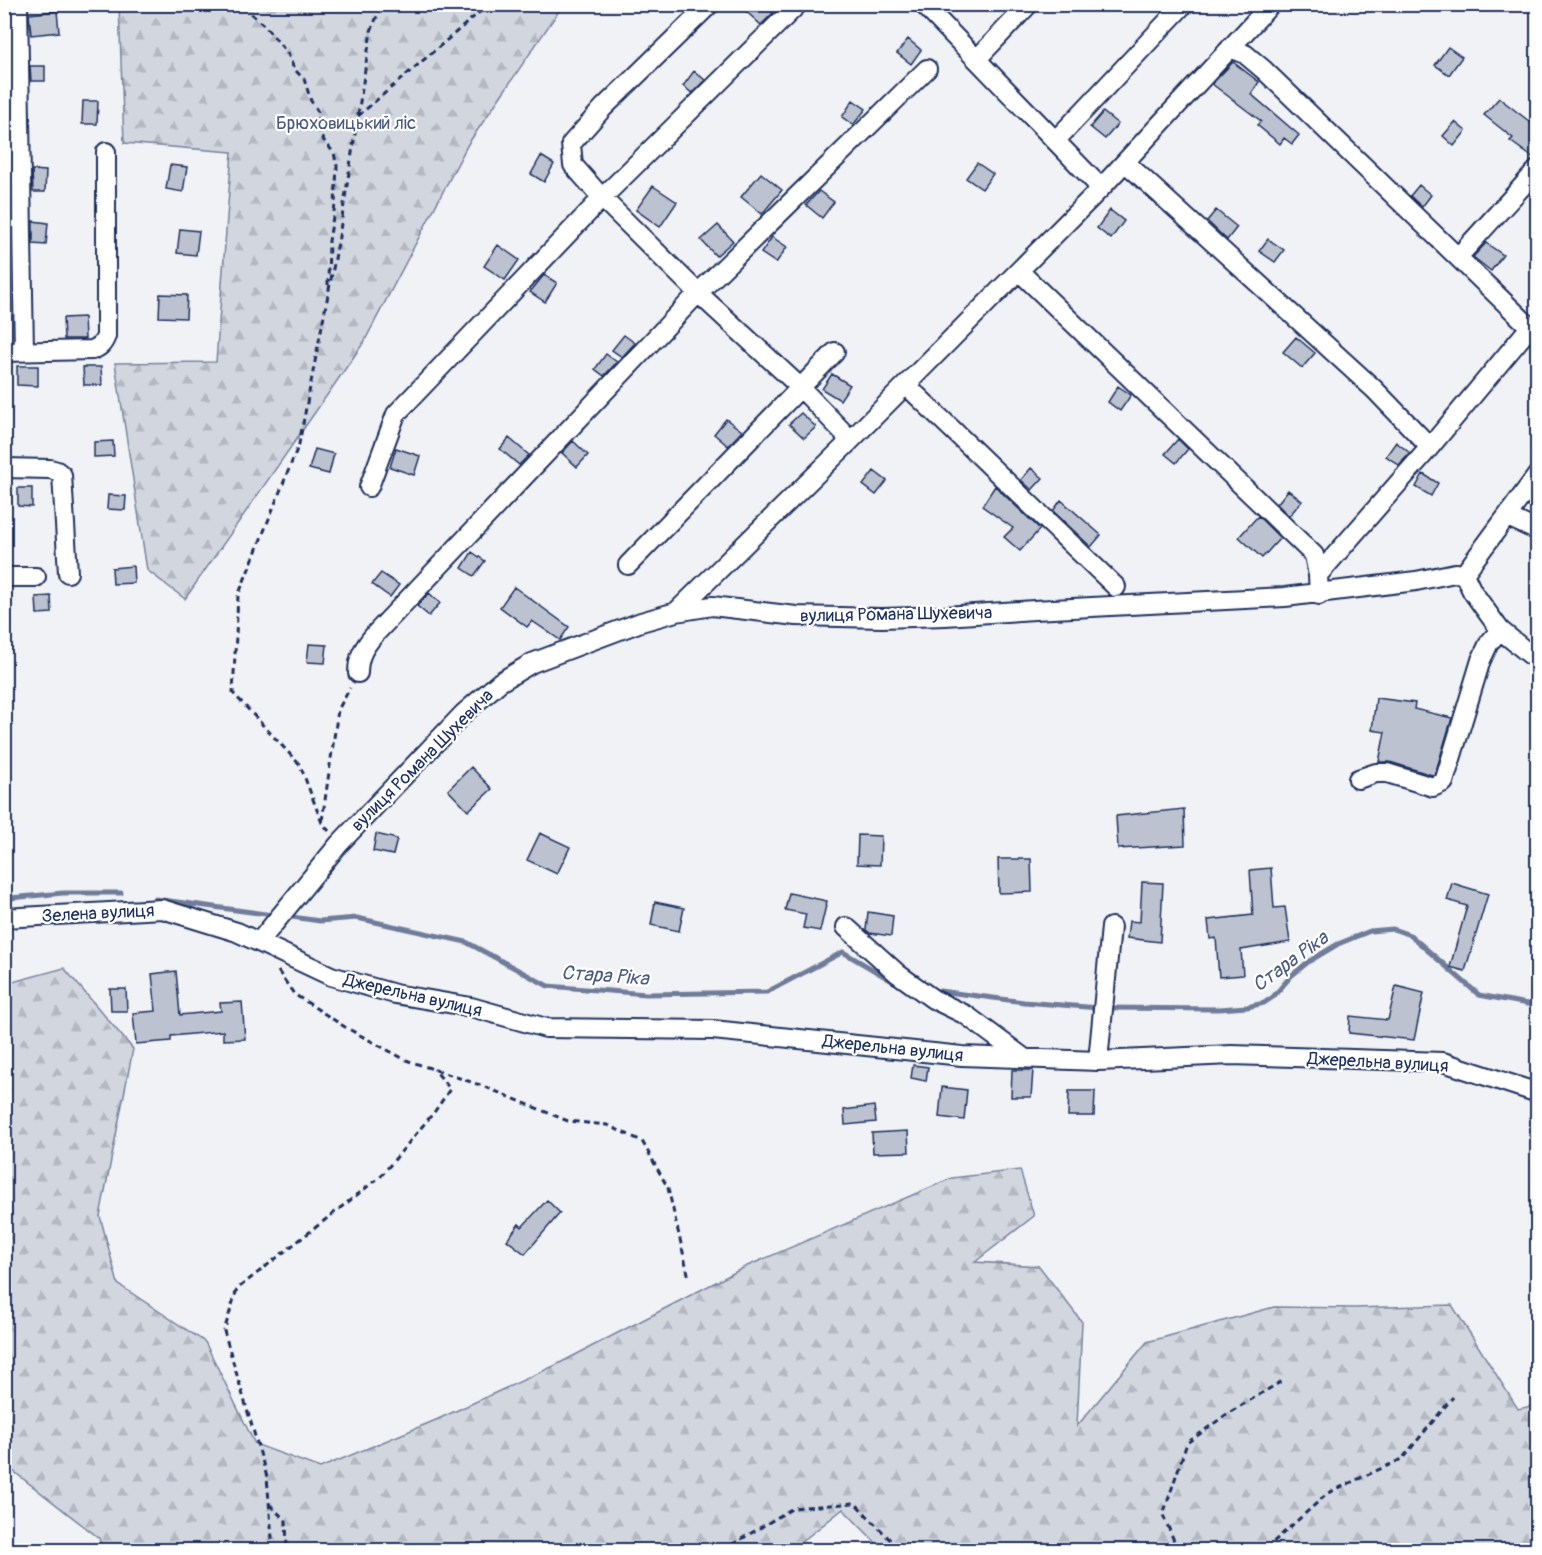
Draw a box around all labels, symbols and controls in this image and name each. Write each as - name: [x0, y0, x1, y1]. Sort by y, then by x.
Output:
- park label: Брюховицький ліс: [276, 112, 416, 135]
- street label: вулиця Романа Шухевича: [800, 601, 992, 628]
- street label: вулиця Романа Шухевича: [346, 684, 499, 837]
- street label: Зелена вулиця: [41, 899, 155, 928]
- water label: Стара Ріка: [1247, 924, 1335, 997]
- water label: Стара Ріка: [560, 960, 651, 991]
- street label: Джерельна вулиця: [340, 968, 484, 1023]
- street label: Джерельна вулиця: [820, 1030, 964, 1067]
- street label: Джерельна вулиця: [1306, 1047, 1449, 1078]

